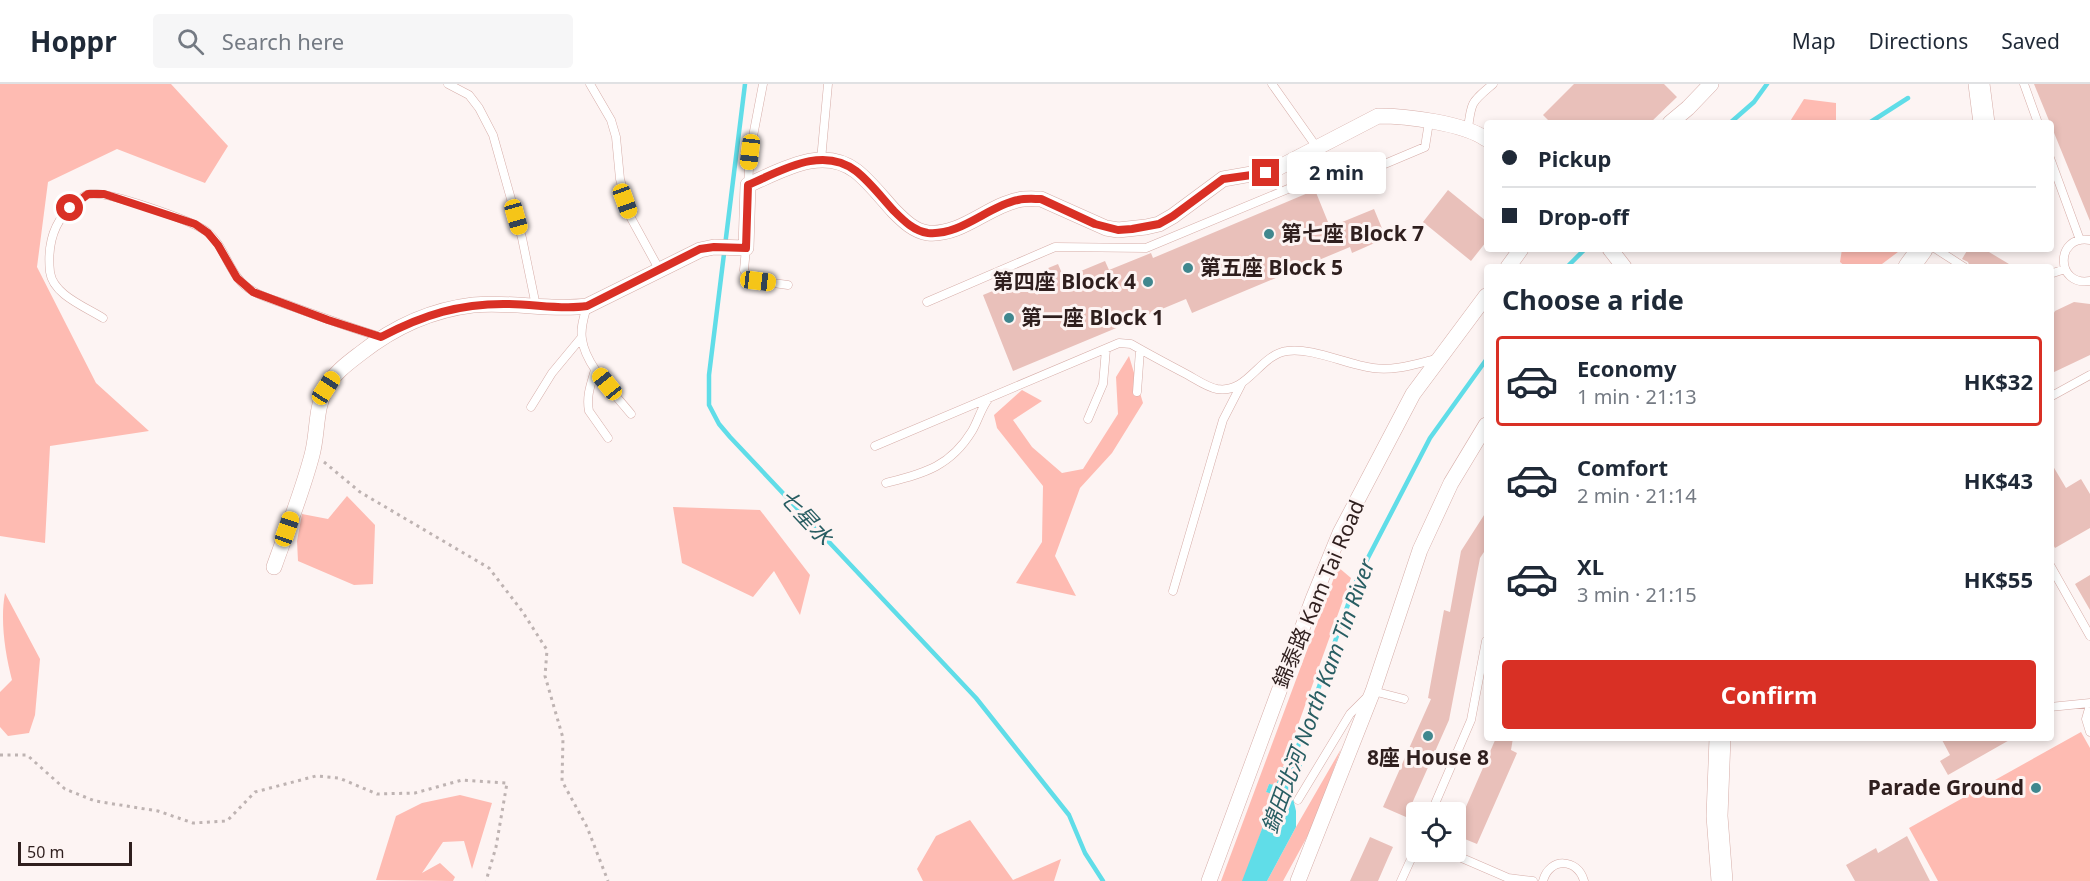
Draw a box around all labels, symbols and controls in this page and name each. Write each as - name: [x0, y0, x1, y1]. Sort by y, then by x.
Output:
- search box: [153, 14, 573, 68]
- text: Hoppr: [30, 22, 117, 60]
- icon: search: [174, 25, 207, 58]
- text: Search here: [222, 26, 344, 56]
- text: Map: [1792, 27, 1836, 55]
- text: Directions: [1869, 27, 1968, 55]
- text: Saved: [2001, 27, 2060, 55]
- car: [739, 133, 761, 171]
- text: Pickup: [1538, 143, 1611, 173]
- callout: 2 min: [1287, 152, 1386, 194]
- route end: [1252, 159, 1279, 186]
- text: 2 min: [1309, 159, 1364, 186]
- car: [610, 181, 640, 221]
- route start: [56, 194, 83, 221]
- car: [502, 197, 530, 237]
- text: Drop-off: [1538, 201, 1629, 231]
- place label: 第七座 Block 7: [1281, 219, 1424, 247]
- marker: 第七座 Block 7: [1262, 227, 1276, 241]
- place label: 第五座 Block 5: [1200, 253, 1343, 281]
- marker: 第五座 Block 5: [1181, 261, 1195, 275]
- place label: 第四座 Block 4: [993, 267, 1136, 295]
- car: [739, 270, 777, 292]
- marker: 第四座 Block 4: [1141, 275, 1155, 289]
- text: Choose a ride: [1502, 281, 1684, 318]
- place label: 第一座 Block 1: [1021, 303, 1164, 331]
- marker: 第一座 Block 1: [1002, 311, 1016, 325]
- text: Economy: [1577, 353, 1676, 383]
- icon: car: [1505, 354, 1559, 408]
- car: [589, 364, 625, 404]
- text: HK$32: [1964, 366, 2033, 396]
- car: [309, 368, 343, 408]
- text: 1 min · 21:13: [1577, 383, 1697, 410]
- text: Comfort: [1577, 452, 1668, 482]
- icon: car: [1505, 453, 1559, 507]
- text: HK$43: [1964, 465, 2033, 495]
- water label: 七星水: [773, 482, 841, 551]
- text: 2 min · 21:14: [1577, 482, 1697, 509]
- street label: 錦泰路 Kam Tai Road: [1266, 495, 1370, 692]
- car: [273, 509, 301, 549]
- text: XL: [1577, 551, 1604, 581]
- icon: car: [1505, 552, 1559, 606]
- water label: 錦田北河 North Kam Tin River: [1253, 553, 1381, 837]
- text: HK$55: [1964, 564, 2033, 594]
- text: 3 min · 21:15: [1577, 581, 1697, 608]
- button: Confirm: [1502, 660, 2036, 729]
- marker: 8座 House 8: [1421, 729, 1435, 743]
- place label: 8座 House 8: [1367, 743, 1489, 771]
- place label: Parade Ground: [1868, 773, 2024, 801]
- marker: Parade Ground: [2029, 781, 2043, 795]
- map controls: [1406, 802, 1466, 862]
- button: locate: [1406, 802, 1466, 862]
- scale bar: [18, 839, 132, 866]
- text: 50 m: [27, 841, 64, 863]

